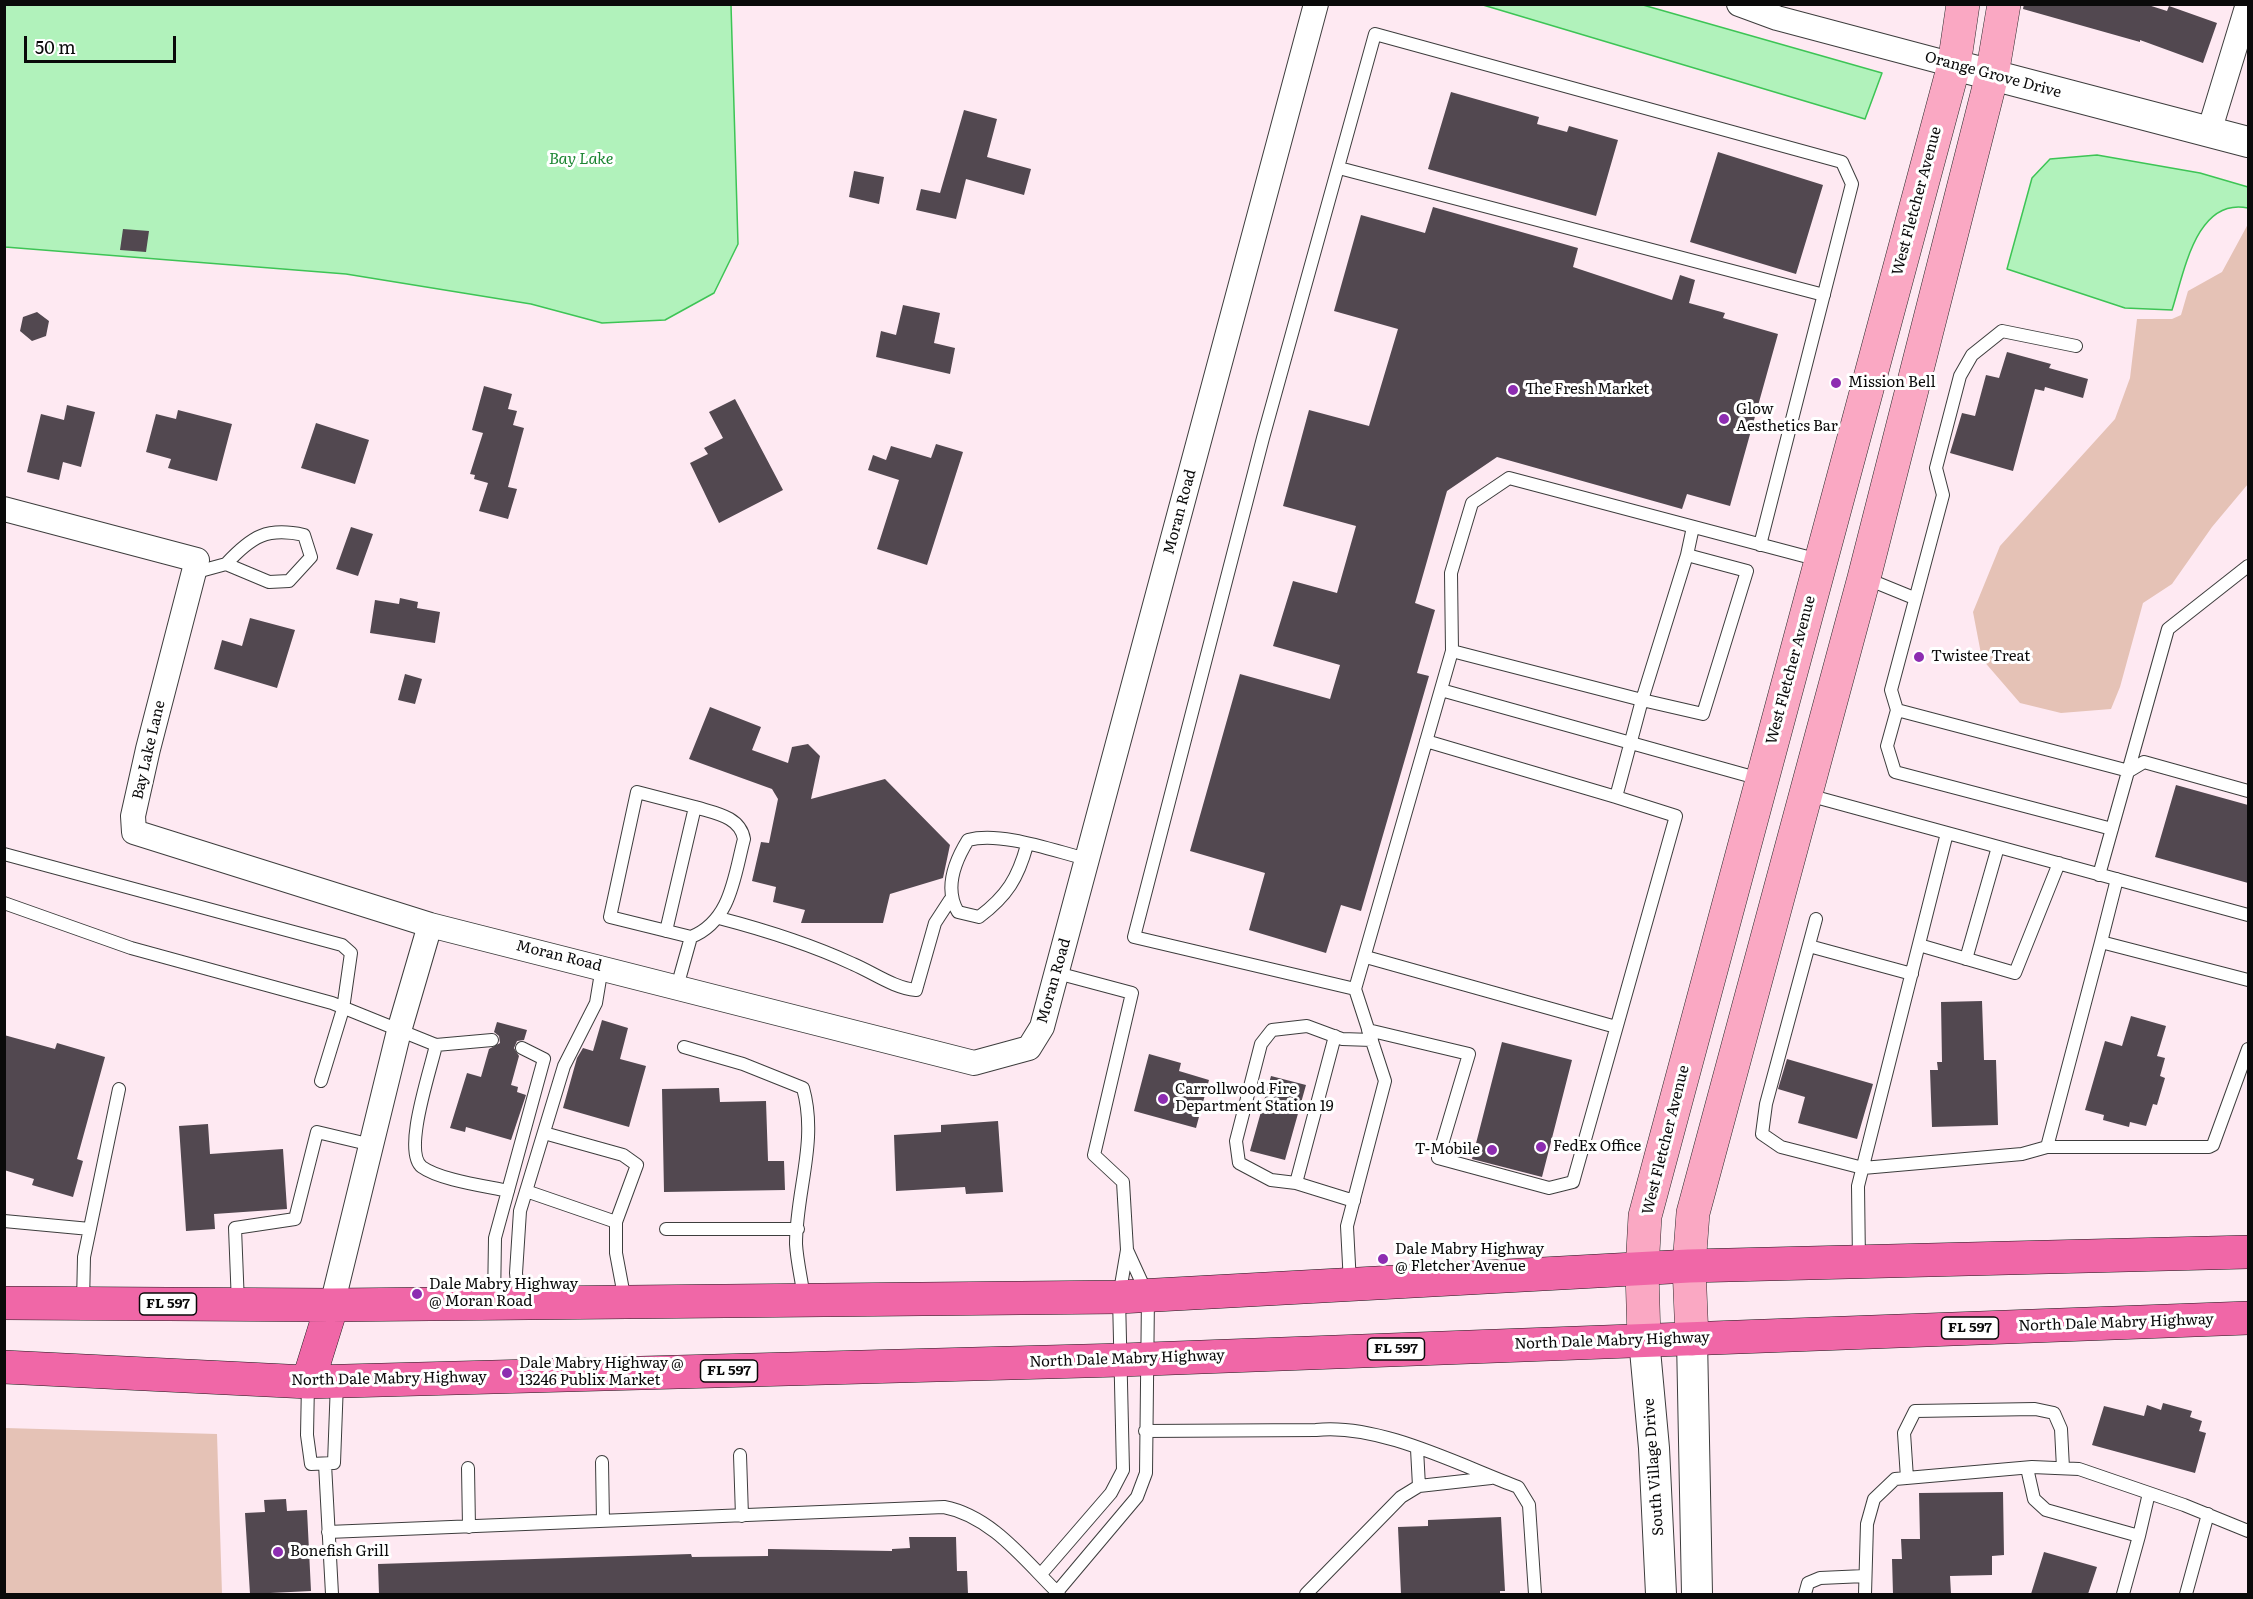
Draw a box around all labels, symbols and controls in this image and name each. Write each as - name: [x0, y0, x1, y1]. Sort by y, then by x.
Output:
- scale bar: [27, 24, 178, 62]
- text: 50 m: [35, 33, 76, 60]
- street label: Orange Grove Drive: [1923, 48, 2063, 102]
- street label: West Fletcher Avenue: [1888, 125, 1946, 277]
- water label: Bay Lake: [549, 149, 613, 169]
- place label: Mission Bell: [1848, 374, 1936, 392]
- marker: Mission Bell: [1829, 376, 1843, 390]
- place label: The Fresh Market: [1525, 381, 1649, 399]
- marker: The Fresh Market: [1506, 383, 1520, 397]
- place label: Glow Aesthetics Bar: [1736, 401, 1838, 436]
- marker: Glow Aesthetics Bar: [1717, 412, 1731, 426]
- street label: Moran Road: [1160, 467, 1200, 557]
- street label: West Fletcher Avenue: [1762, 594, 1820, 746]
- place label: Twistee Treat: [1931, 648, 2030, 666]
- marker: Twistee Treat: [1912, 650, 1926, 664]
- street label: Bay Lake Lane: [129, 699, 169, 801]
- street label: Moran Road: [1033, 936, 1075, 1026]
- street label: Moran Road: [514, 937, 604, 975]
- street label: West Fletcher Avenue: [1639, 1063, 1693, 1217]
- place label: Carrollwood Fire Department Station 19: [1175, 1081, 1334, 1116]
- marker: Carrollwood Fire Department Station 19: [1156, 1092, 1170, 1106]
- place label: FedEx Office: [1553, 1138, 1641, 1156]
- marker: FedEx Office: [1534, 1140, 1548, 1154]
- place label: T-Mobile: [1415, 1141, 1480, 1159]
- marker: T-Mobile: [1485, 1143, 1499, 1157]
- place label: Dale Mabry Highway @ Fletcher Avenue: [1395, 1241, 1544, 1276]
- marker: Dale Mabry Highway @ Fletcher Avenue: [1376, 1252, 1390, 1266]
- place label: Dale Mabry Highway @ Moran Road: [429, 1276, 578, 1311]
- marker: Dale Mabry Highway @ Moran Road: [410, 1287, 424, 1301]
- road number: FL 597: [140, 1293, 196, 1315]
- street label: North Dale Mabry Highway: [2018, 1311, 2214, 1335]
- road number: FL 597: [1942, 1317, 1998, 1339]
- street label: North Dale Mabry Highway: [1514, 1329, 1710, 1353]
- road number: FL 597: [1368, 1338, 1424, 1360]
- street label: North Dale Mabry Highway: [1029, 1347, 1225, 1371]
- place label: Dale Mabry Highway @ 13246 Publix Market: [519, 1355, 684, 1390]
- road number: FL 597: [700, 1360, 758, 1382]
- marker: Dale Mabry Highway @ 13246 Publix Market: [500, 1366, 514, 1380]
- street label: North Dale Mabry Highway: [291, 1368, 487, 1390]
- street label: South Village Drive: [1640, 1398, 1668, 1536]
- place label: Bonefish Grill: [290, 1543, 389, 1561]
- marker: Bonefish Grill: [271, 1545, 285, 1559]

